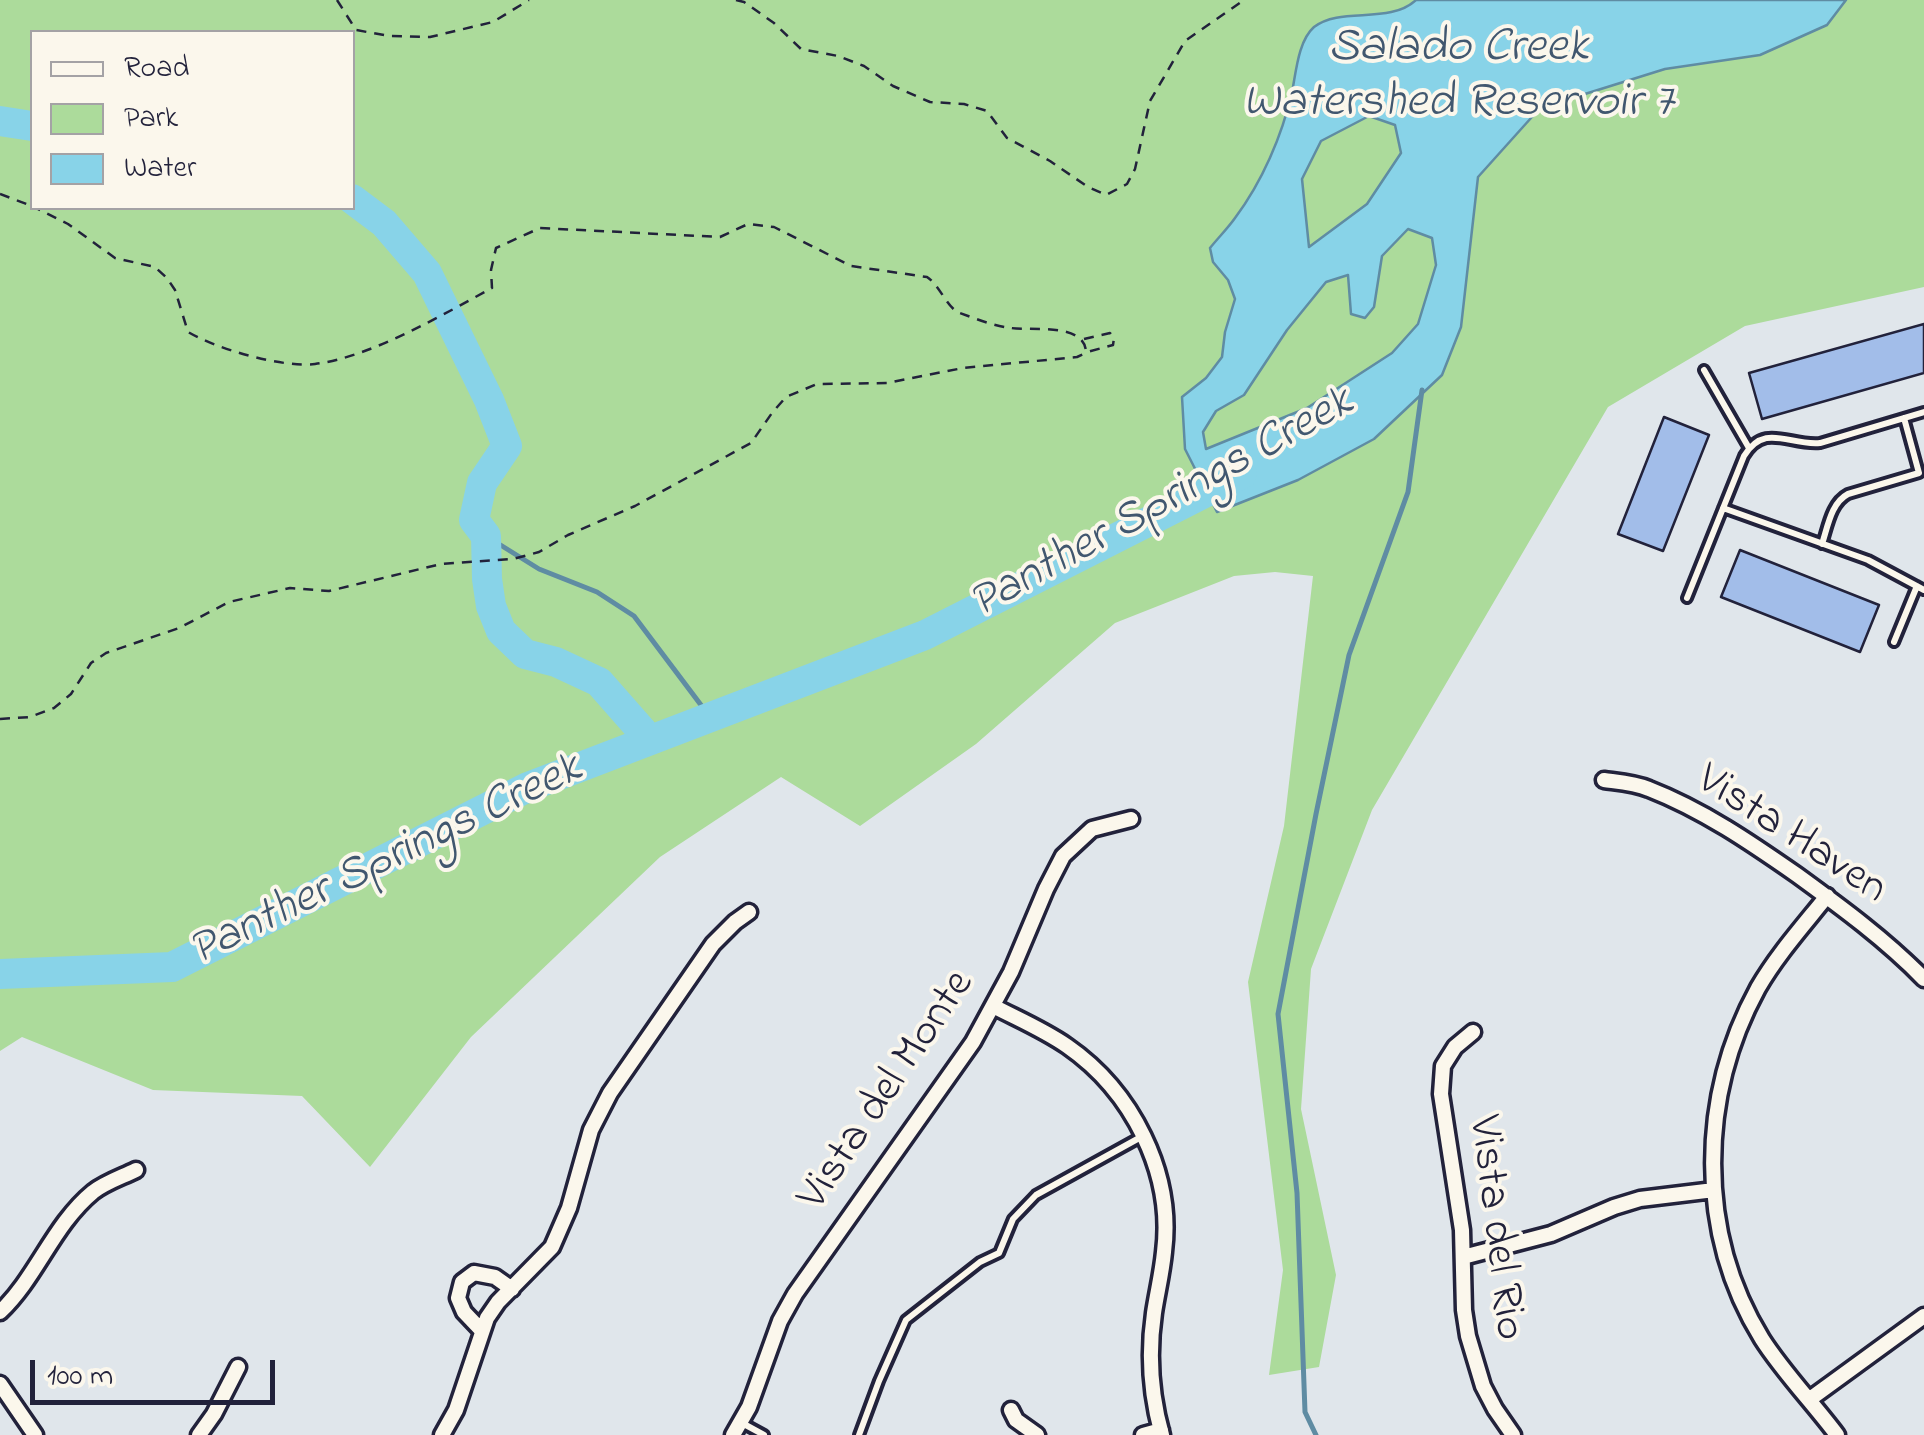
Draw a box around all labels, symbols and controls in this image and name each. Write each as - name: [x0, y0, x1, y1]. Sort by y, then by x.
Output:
- water label: Salado Creek Watershed Reservoir 7: [1243, 22, 1673, 135]
- legend: [30, 30, 355, 210]
- text: Road: [124, 47, 189, 91]
- text: Park: [124, 97, 178, 141]
- text: Water: [124, 147, 196, 191]
- water label: Panther Springs Creek: [961, 377, 1365, 635]
- water label: Panther Springs Creek: [181, 743, 593, 983]
- street label: Vista Haven: [1684, 755, 1896, 919]
- street label: Vista del Monte: [789, 962, 989, 1222]
- street label: Vista del Rio: [1452, 1113, 1534, 1343]
- scale bar: [35, 1340, 280, 1402]
- text: 100 m: [47, 1355, 113, 1399]

